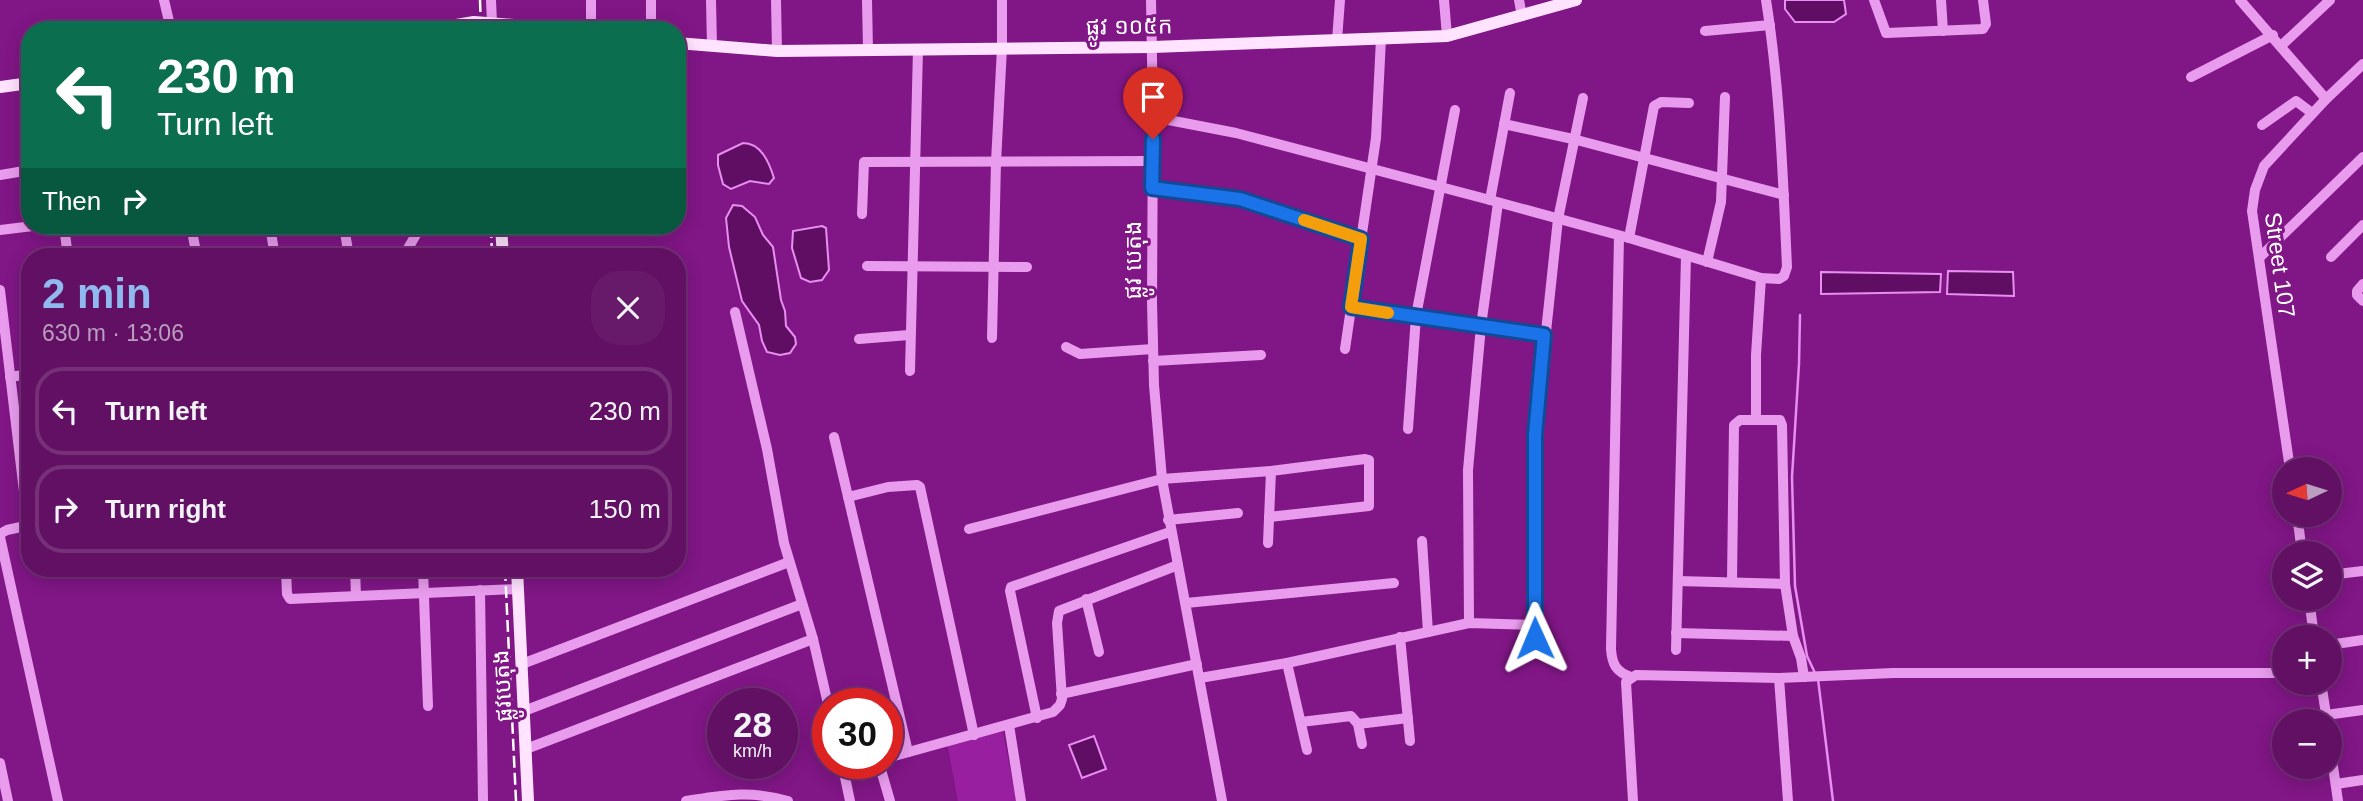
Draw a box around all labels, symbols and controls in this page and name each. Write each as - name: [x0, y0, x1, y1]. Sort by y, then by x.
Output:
- street label: ផ្លូវ ១០៥ក: [1085, 12, 1173, 49]
- icon: left: [42, 49, 133, 140]
- text: 230 m: [157, 49, 296, 103]
- pin: [1123, 67, 1183, 139]
- icon: arrive: [1134, 78, 1172, 116]
- text: Turn left: [157, 106, 273, 142]
- icon: right: [115, 182, 153, 220]
- text: Then: [42, 186, 101, 216]
- street label: Street 107: [2260, 211, 2300, 319]
- street label: ផ្លូវ បេតុង: [1120, 221, 1155, 299]
- text: 2 min: [42, 270, 152, 317]
- button: close: [591, 271, 665, 345]
- text: 630 m · 13:06: [42, 320, 184, 346]
- icon: left: [46, 392, 84, 430]
- text: Turn left: [105, 396, 207, 426]
- text: 230 m: [589, 396, 661, 426]
- north arrow: [2272, 457, 2342, 527]
- map controls: [2272, 457, 2342, 779]
- icon: right: [46, 490, 84, 528]
- text: Turn right: [105, 494, 226, 524]
- text: 150 m: [589, 494, 661, 524]
- button: layers: [2272, 541, 2342, 611]
- position arrow: [1498, 601, 1572, 675]
- button: +: [2272, 625, 2342, 695]
- street label: ផ្លូវបេតុង: [487, 649, 526, 723]
- speed limit sign: 30: [812, 688, 903, 779]
- text: 28: [733, 705, 772, 744]
- button: −: [2272, 709, 2342, 779]
- text: km/h: [733, 741, 772, 761]

